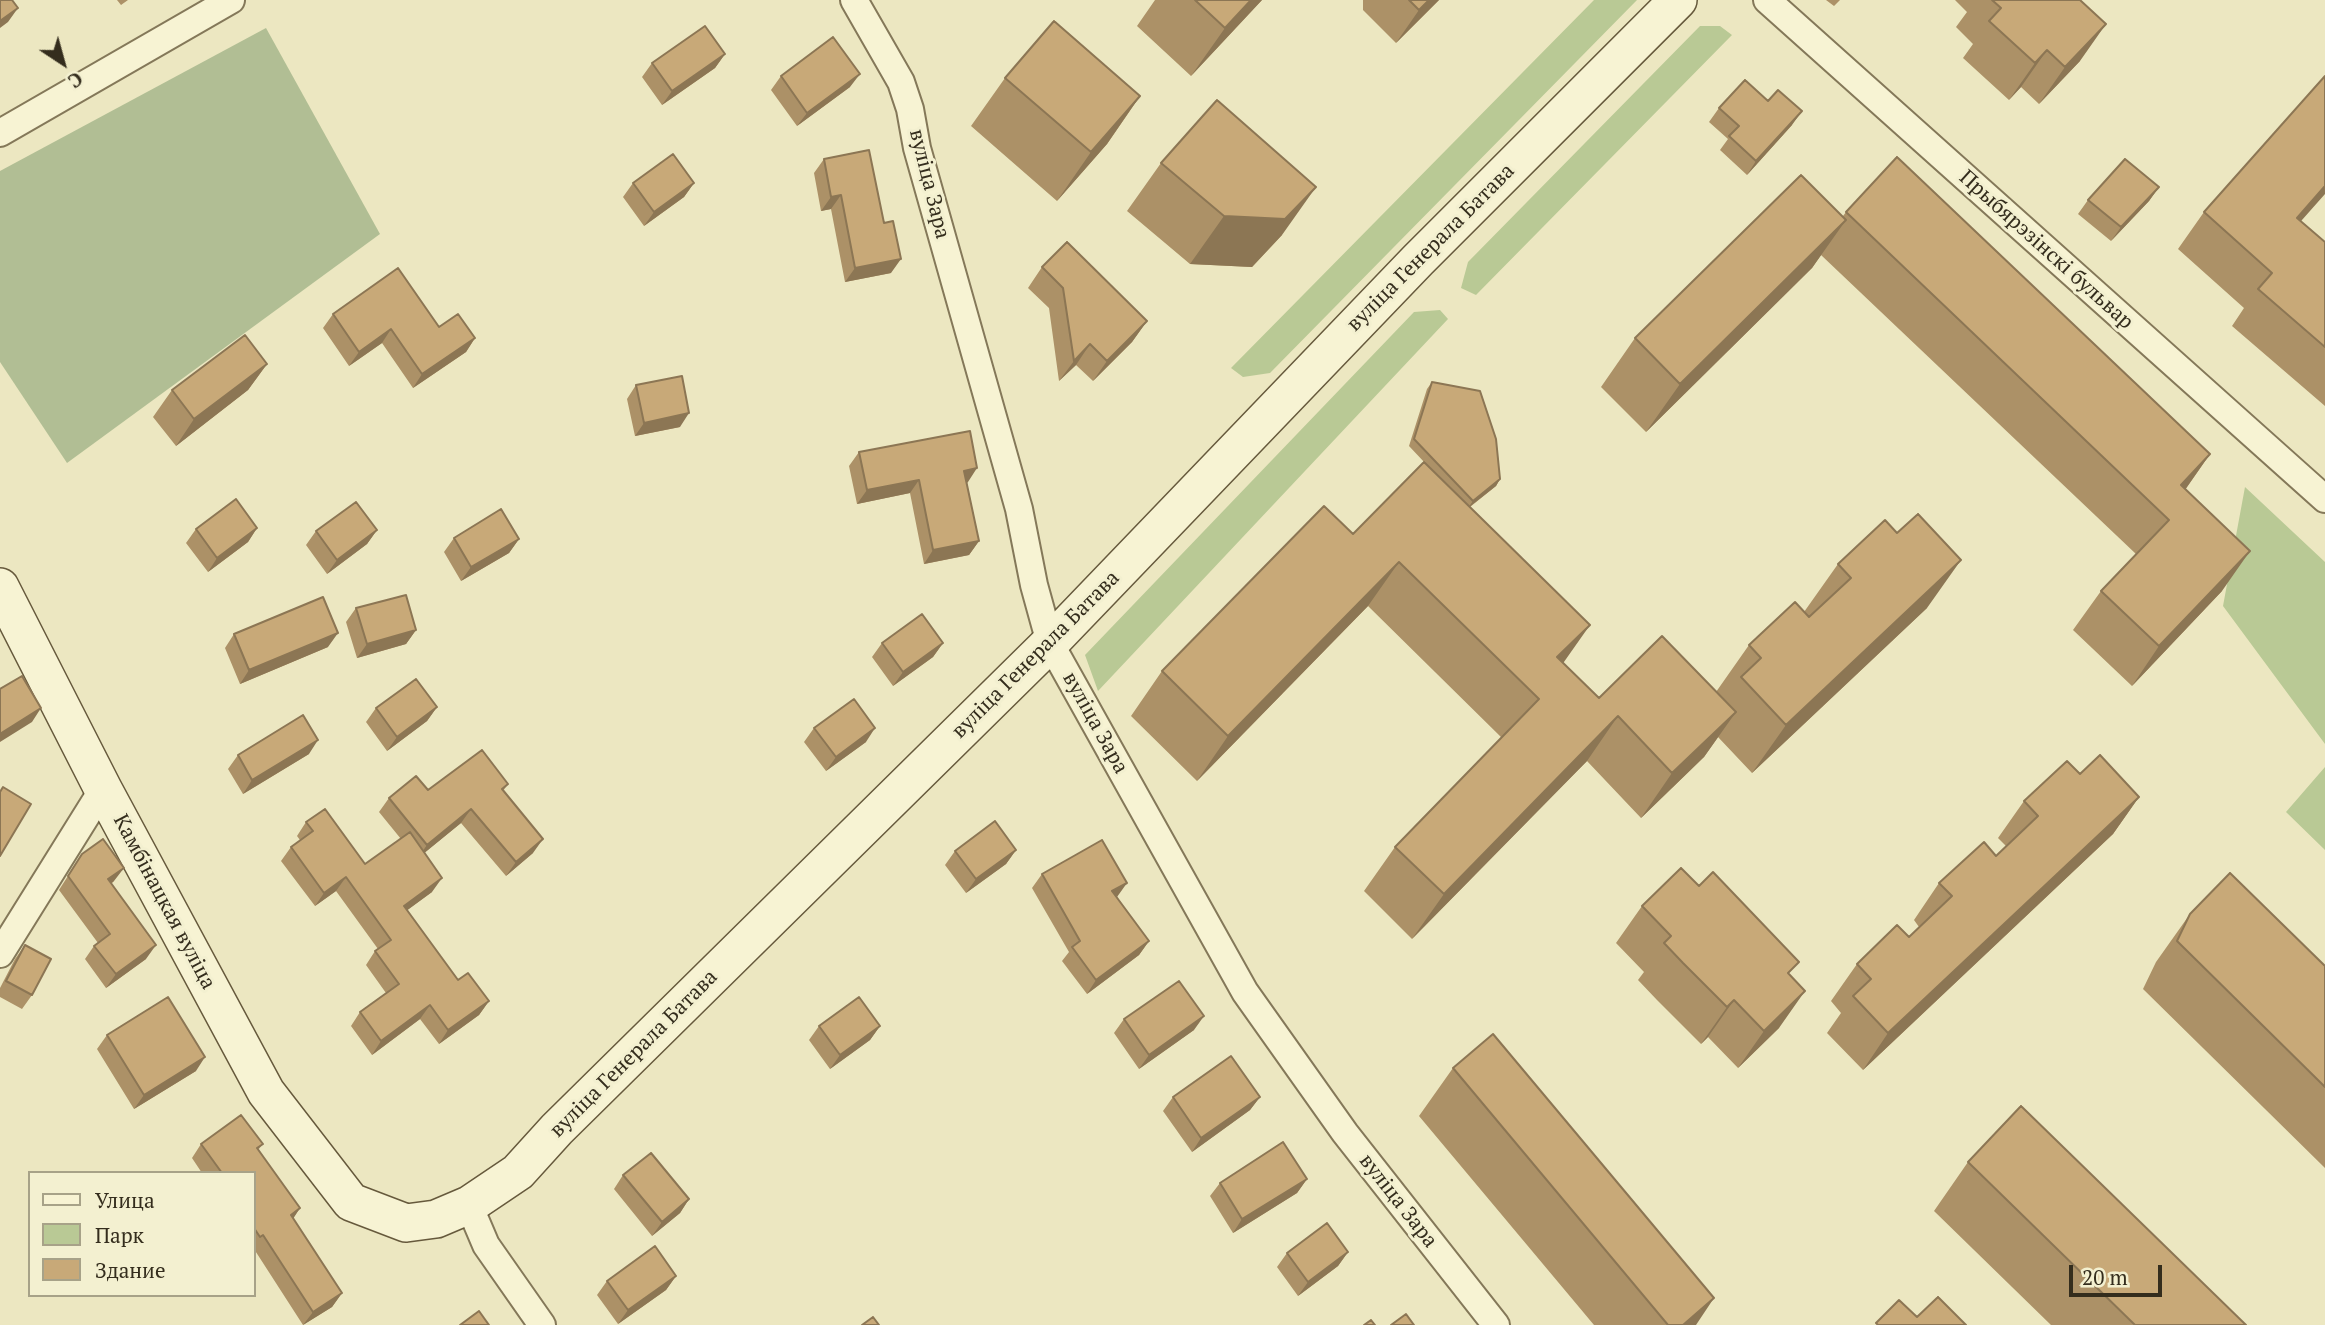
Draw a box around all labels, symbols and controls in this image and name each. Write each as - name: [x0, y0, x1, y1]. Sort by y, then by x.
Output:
- north arrow: [28, 28, 98, 98]
- text: С: [63, 67, 88, 94]
- street label: вуліца Зара: [903, 126, 955, 242]
- street label: вуліца Генерала Батава: [1342, 159, 1520, 337]
- street label: Прыбярэзінскі бульвар: [1954, 165, 2138, 335]
- street label: вуліца Генерала Батава: [947, 566, 1125, 744]
- street label: вуліца Зара: [1057, 668, 1133, 778]
- street label: Камбінацкая вуліца: [107, 810, 221, 994]
- street label: вуліца Генерала Батава: [545, 965, 723, 1143]
- street label: вуліца Зара: [1354, 1149, 1442, 1253]
- legend: [28, 1171, 256, 1297]
- text: Улица: [95, 1186, 155, 1214]
- text: Парк: [95, 1221, 144, 1249]
- scale bar: [2073, 1252, 2166, 1296]
- text: Здание: [95, 1256, 166, 1284]
- text: 20 m: [2082, 1263, 2128, 1291]

